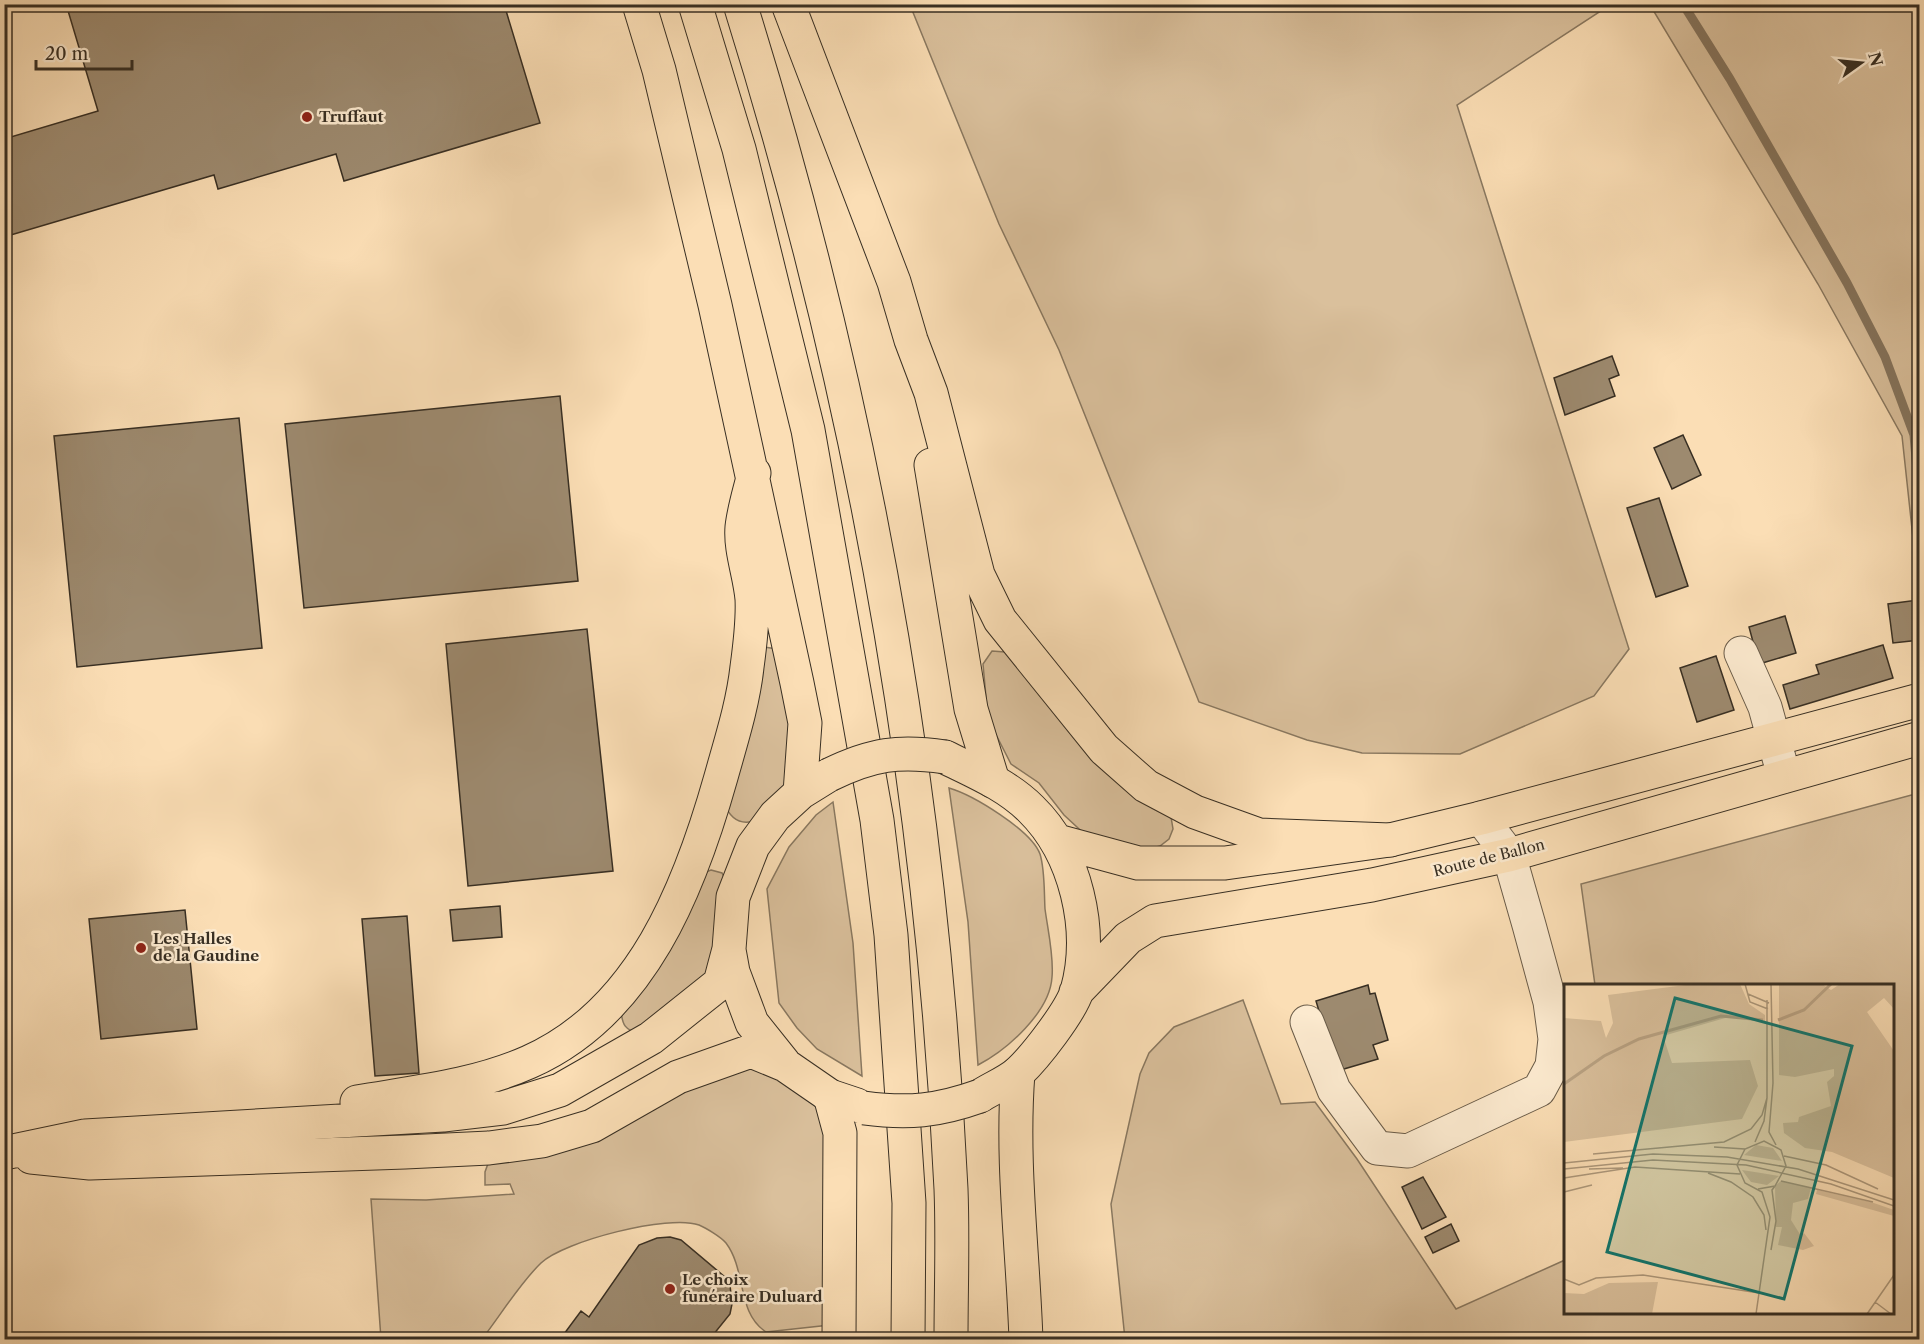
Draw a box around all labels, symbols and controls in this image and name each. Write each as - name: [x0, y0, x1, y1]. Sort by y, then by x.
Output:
- scale bar: [36, 33, 132, 71]
- north arrow: [1831, 33, 1891, 93]
- text: 20 m: [45, 43, 89, 65]
- text: N: [1864, 50, 1887, 69]
- place label: Truffaut: [319, 107, 384, 126]
- marker: Truffaut: [300, 110, 314, 124]
- street label: Route de Ballon: [1431, 834, 1547, 881]
- place label: Les Halles de la Gaudine: [153, 929, 259, 965]
- marker: Les Halles de la Gaudine: [134, 941, 148, 955]
- inset map: [1564, 984, 1894, 1314]
- place label: Le choix funéraire Duluard: [682, 1270, 823, 1306]
- marker: Le choix funéraire Duluard: [663, 1282, 677, 1296]

